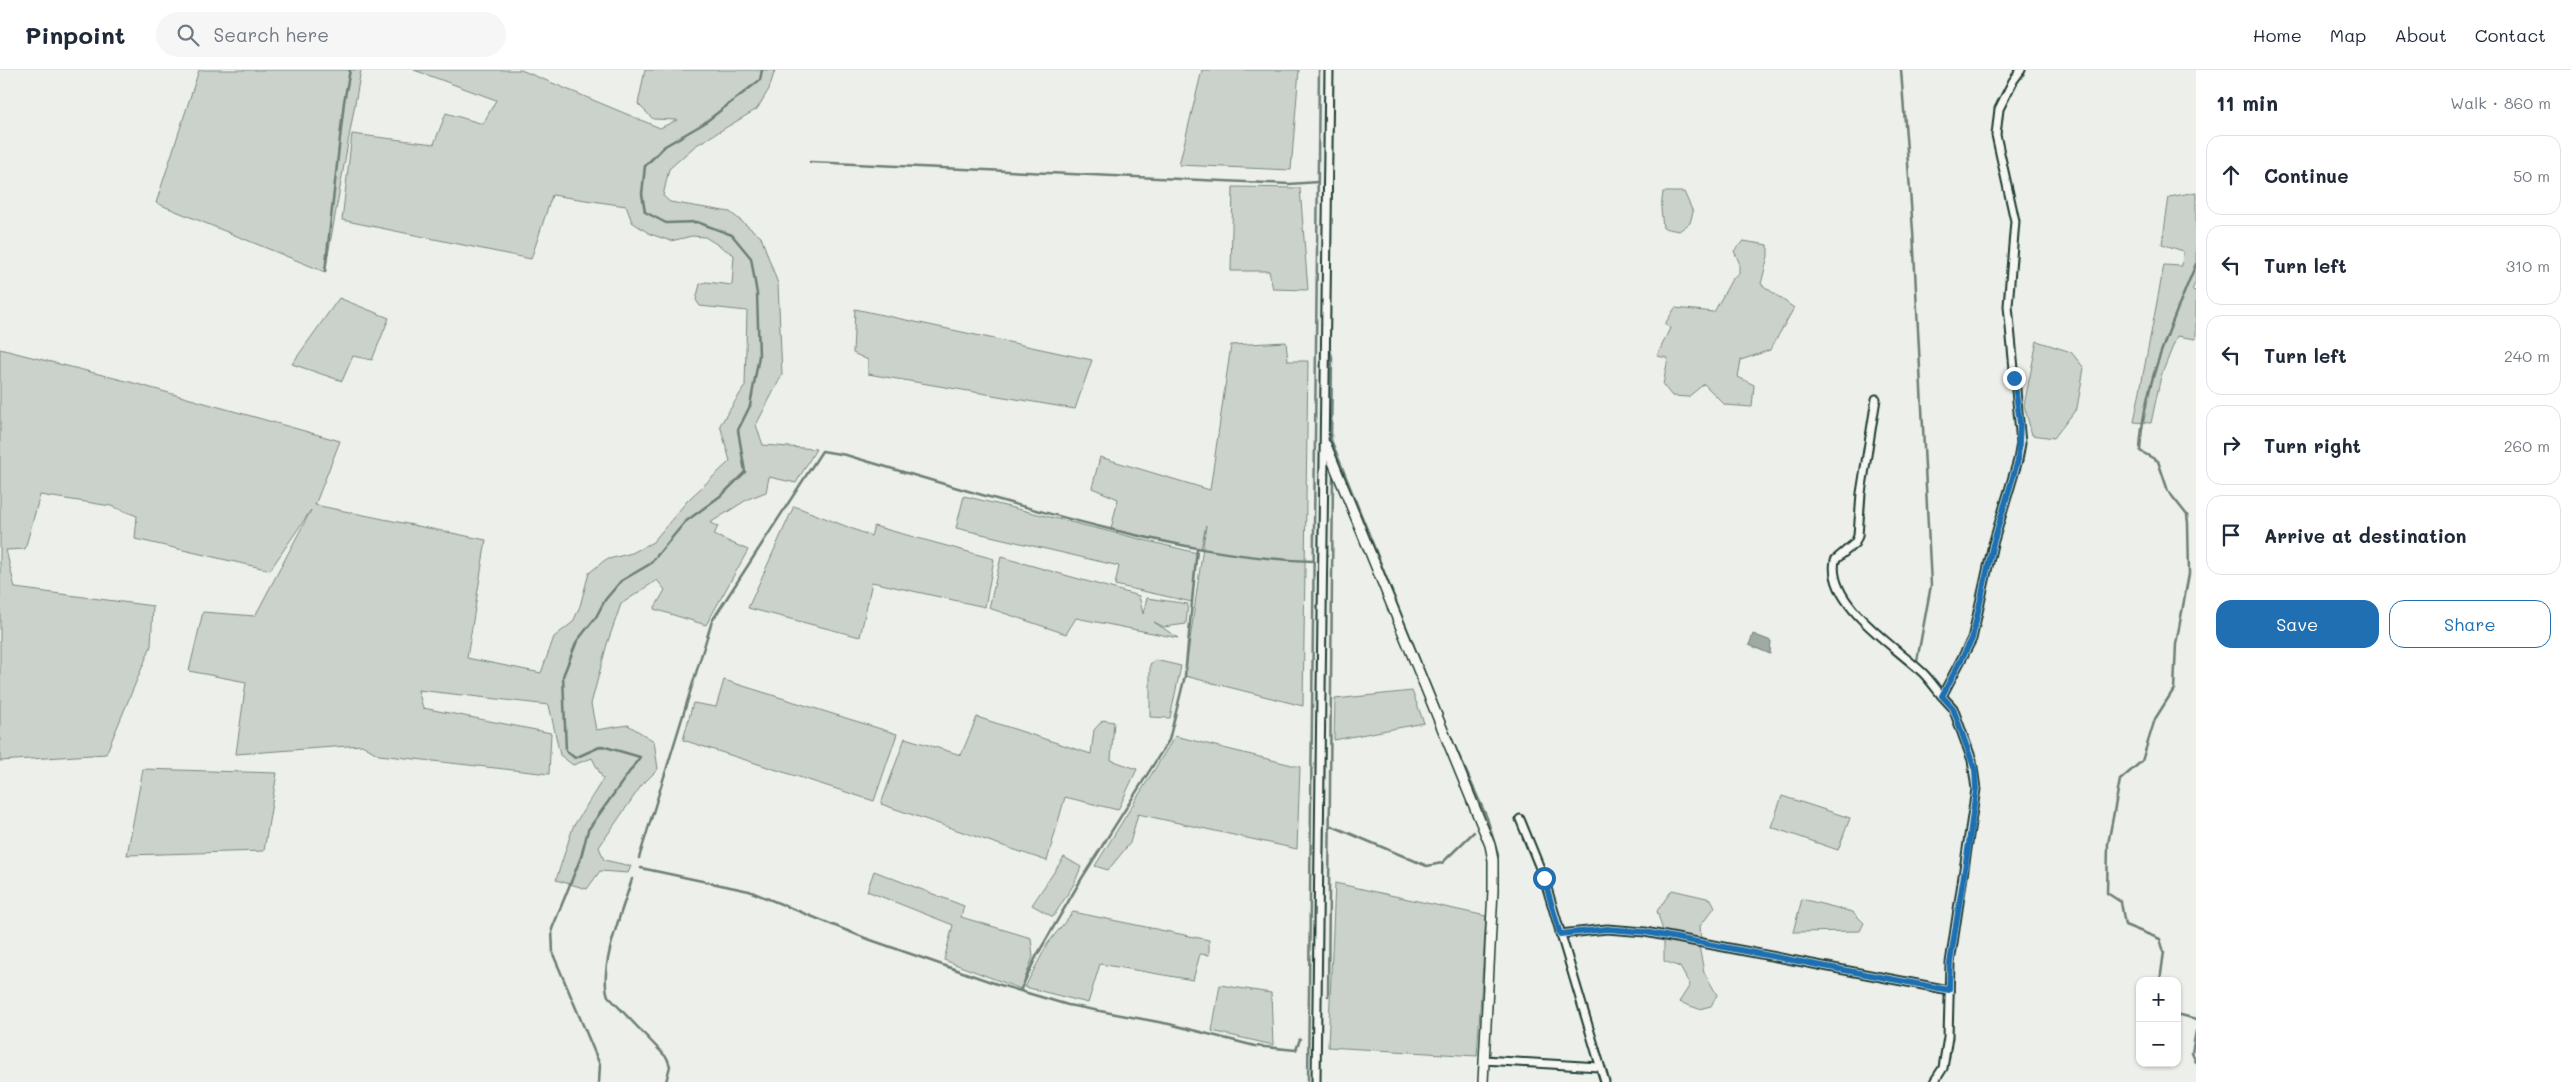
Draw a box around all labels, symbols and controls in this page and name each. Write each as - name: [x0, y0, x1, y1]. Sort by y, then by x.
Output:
- search box: [156, 12, 506, 57]
- text: Pinpoint: [25, 19, 126, 50]
- icon: search: [174, 21, 202, 49]
- text: Search here: [214, 22, 329, 47]
- text: Home: [2253, 23, 2302, 47]
- text: Map: [2330, 23, 2366, 47]
- text: About: [2394, 23, 2447, 47]
- text: Contact: [2475, 23, 2546, 47]
- text: 11 min: [2216, 89, 2278, 116]
- text: Walk · 860 m: [2450, 92, 2551, 113]
- icon: ahead: [2217, 161, 2245, 189]
- text: Continue: [2264, 163, 2349, 188]
- text: 50 m: [2513, 165, 2550, 186]
- icon: left: [2217, 251, 2245, 279]
- text: Turn left: [2264, 253, 2347, 278]
- text: 310 m: [2506, 255, 2550, 276]
- icon: left: [2217, 341, 2245, 369]
- text: Turn left: [2264, 343, 2347, 368]
- text: 240 m: [2504, 345, 2550, 366]
- route end: [2003, 367, 2026, 390]
- icon: right: [2217, 431, 2245, 459]
- text: Turn right: [2264, 433, 2361, 458]
- text: 260 m: [2504, 435, 2550, 456]
- icon: arrive: [2217, 521, 2245, 549]
- text: Arrive at destination: [2264, 523, 2467, 548]
- button: Save: [2216, 600, 2379, 648]
- button: Share: [2389, 600, 2551, 648]
- route start: [1533, 867, 1556, 890]
- map controls: [2136, 977, 2181, 1067]
- button: +: [2136, 977, 2181, 1022]
- button: −: [2136, 1022, 2181, 1067]

